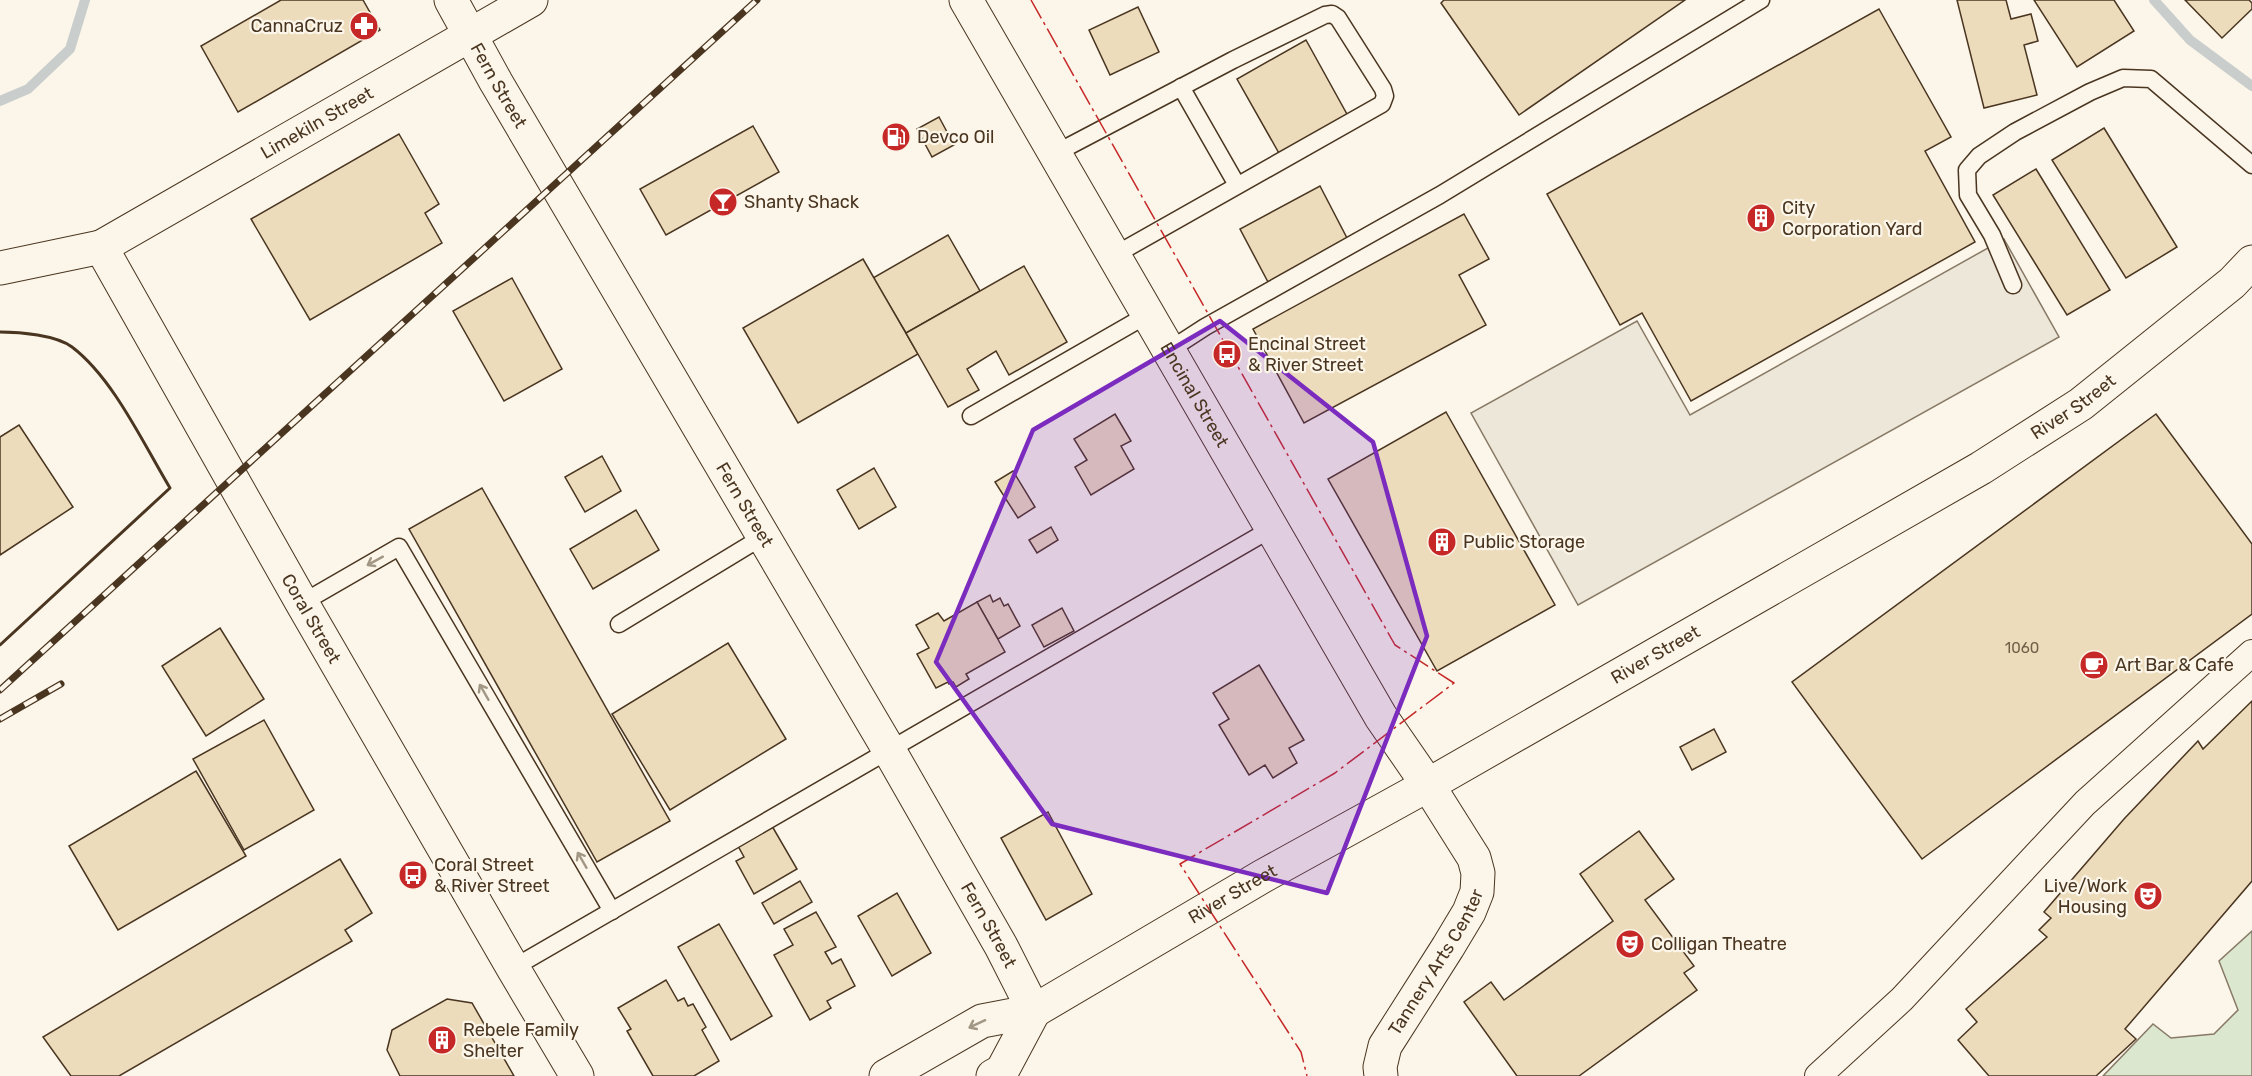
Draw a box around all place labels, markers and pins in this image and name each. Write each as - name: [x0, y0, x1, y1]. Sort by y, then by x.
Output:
- pharmacy icon: CannaCruz: [348, 10, 380, 42]
- place label: CannaCruz: [250, 15, 343, 37]
- fuel station icon: Devco Oil: [880, 121, 912, 153]
- place label: Devco Oil: [917, 126, 994, 148]
- bar icon: Shanty Shack: [707, 186, 739, 218]
- place label: Shanty Shack: [744, 191, 860, 213]
- place label: City Corporation Yard: [1782, 197, 1922, 240]
- building icon: City Corporation Yard: [1745, 202, 1777, 234]
- place label: Encinal Street & River Street: [1248, 333, 1366, 376]
- bus stop icon: Encinal Street & River Street: [1211, 338, 1243, 370]
- building icon: Public Storage: [1426, 526, 1458, 558]
- place label: Public Storage: [1463, 531, 1585, 553]
- cafe icon: Art Bar & Cafe: [2078, 649, 2110, 681]
- place label: Art Bar & Cafe: [2115, 654, 2234, 676]
- place label: Coral Street & River Street: [434, 854, 550, 897]
- bus stop icon: Coral Street & River Street: [397, 859, 429, 891]
- place label: Live/Work Housing: [2044, 875, 2128, 918]
- theatre icon: Live/Work Housing: [2132, 880, 2164, 912]
- theatre icon: Colligan Theatre: [1614, 928, 1646, 960]
- place label: Colligan Theatre: [1651, 933, 1787, 955]
- place label: Rebele Family Shelter: [463, 1019, 579, 1062]
- building icon: Rebele Family Shelter: [426, 1024, 458, 1056]

